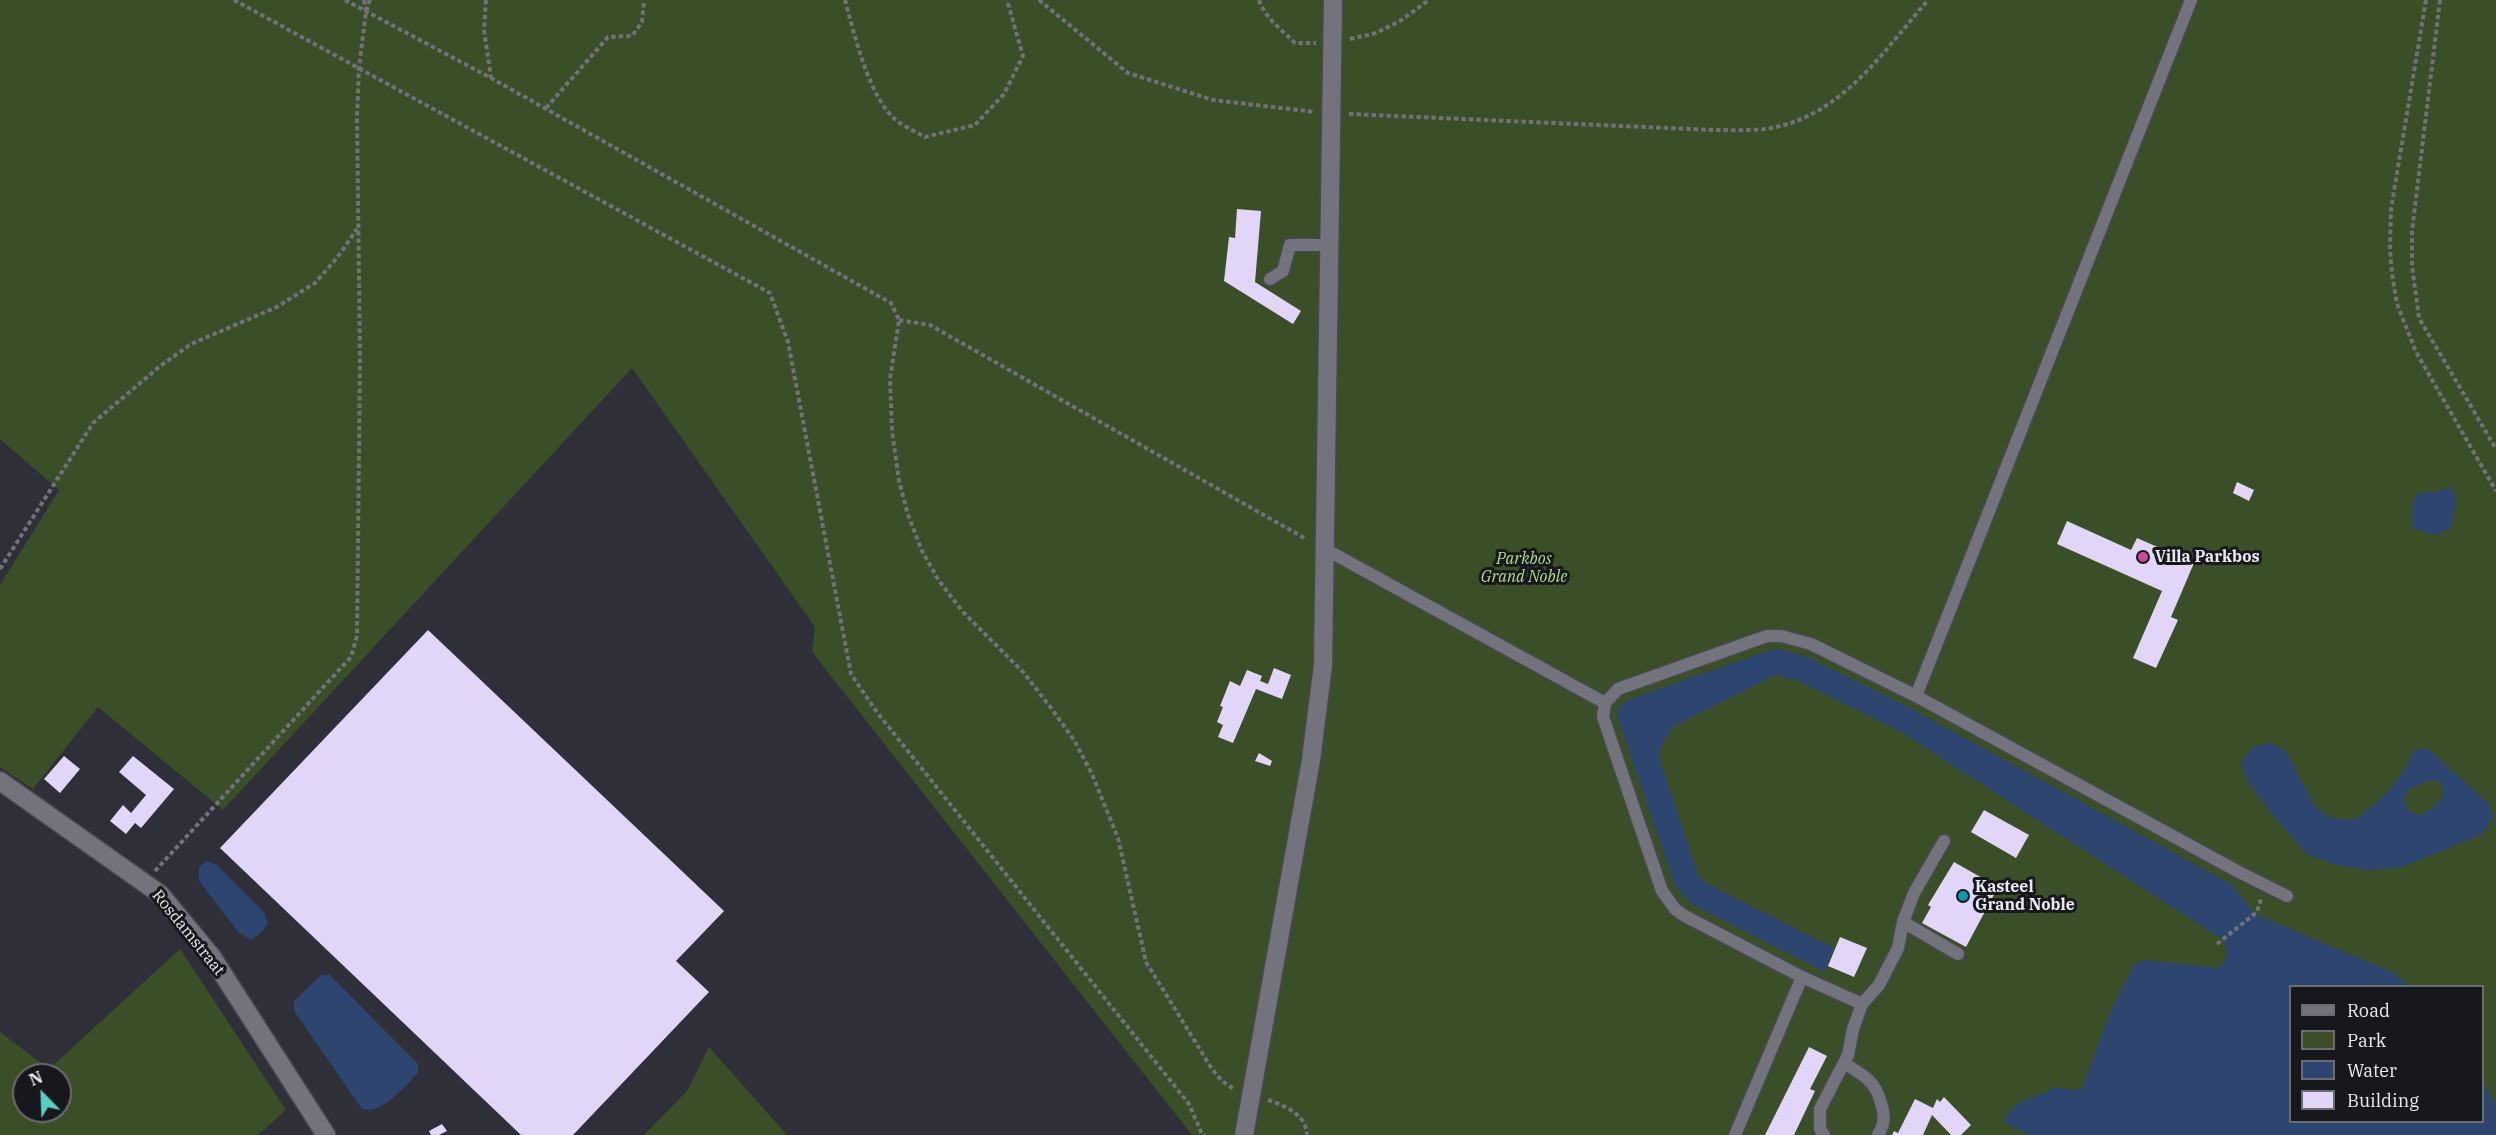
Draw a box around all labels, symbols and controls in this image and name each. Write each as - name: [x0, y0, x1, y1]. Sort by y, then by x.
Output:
- place label: Villa Parkbos: [2155, 547, 2260, 567]
- park label: Parkbos Grand Noble: [1481, 549, 1567, 587]
- marker: Villa Parkbos: [2136, 550, 2150, 564]
- place label: Kasteel Grand Noble: [1975, 877, 2075, 915]
- street label: Rosdamstraat: [148, 886, 228, 980]
- marker: Kasteel Grand Noble: [1956, 889, 1970, 903]
- legend: [2289, 985, 2484, 1123]
- text: Road: [2347, 999, 2390, 1022]
- text: Park: [2347, 1029, 2386, 1052]
- text: Water: [2347, 1059, 2397, 1082]
- north arrow: [12, 1063, 72, 1123]
- text: N: [26, 1067, 45, 1090]
- text: Building: [2347, 1089, 2419, 1112]

